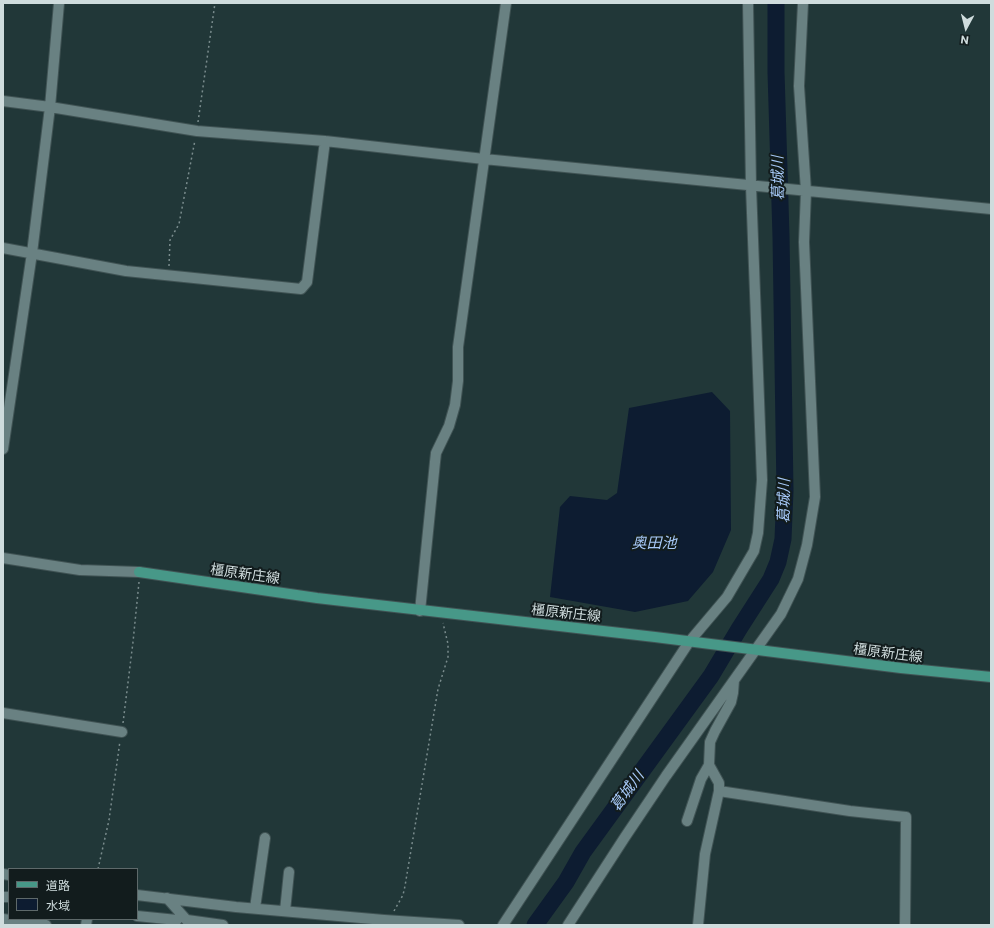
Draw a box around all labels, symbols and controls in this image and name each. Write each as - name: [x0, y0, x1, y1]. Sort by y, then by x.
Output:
- north arrow: [946, 8, 986, 48]
- text: N: [960, 33, 969, 47]
- water label: 葛城川: [769, 155, 787, 201]
- water label: 葛城川: [775, 478, 793, 524]
- water label: 奥田池: [632, 534, 676, 552]
- street label: 橿原新庄線: [209, 561, 281, 587]
- street label: 橿原新庄線: [530, 601, 602, 625]
- street label: 橿原新庄線: [852, 640, 924, 666]
- water label: 葛城川: [606, 768, 648, 814]
- legend: [8, 868, 138, 920]
- text: 道路: [46, 878, 70, 892]
- text: 水域: [46, 898, 70, 912]

